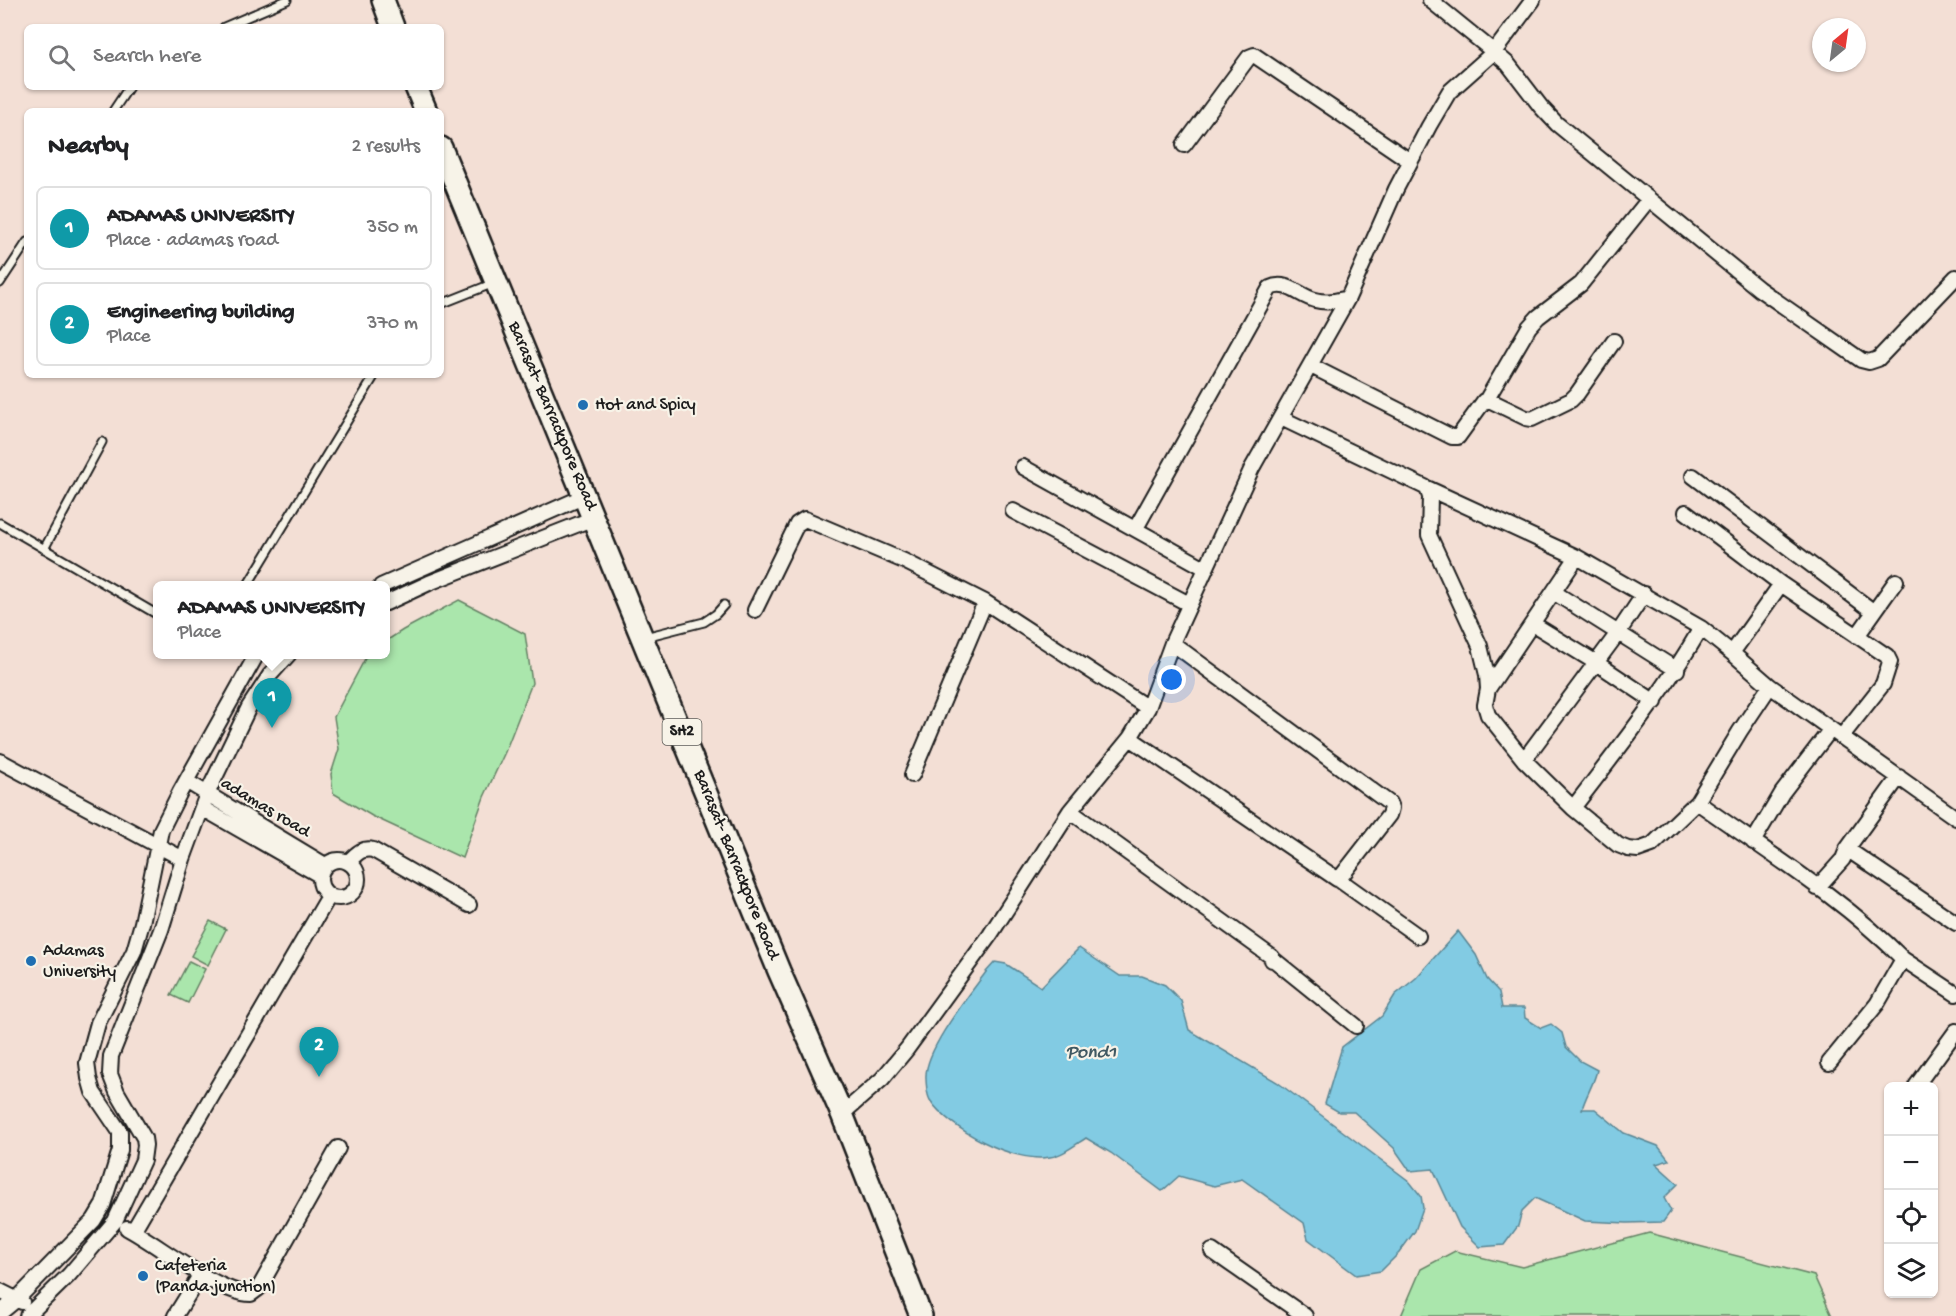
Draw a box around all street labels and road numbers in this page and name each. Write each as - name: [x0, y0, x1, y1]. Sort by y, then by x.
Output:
- street label: Barasat- Barrackpore Road: [502, 318, 602, 515]
- road number: SH2: [662, 719, 702, 745]
- street label: Barasat- Barrackpore Road: [688, 766, 784, 964]
- street label: adamas road: [217, 773, 315, 844]

